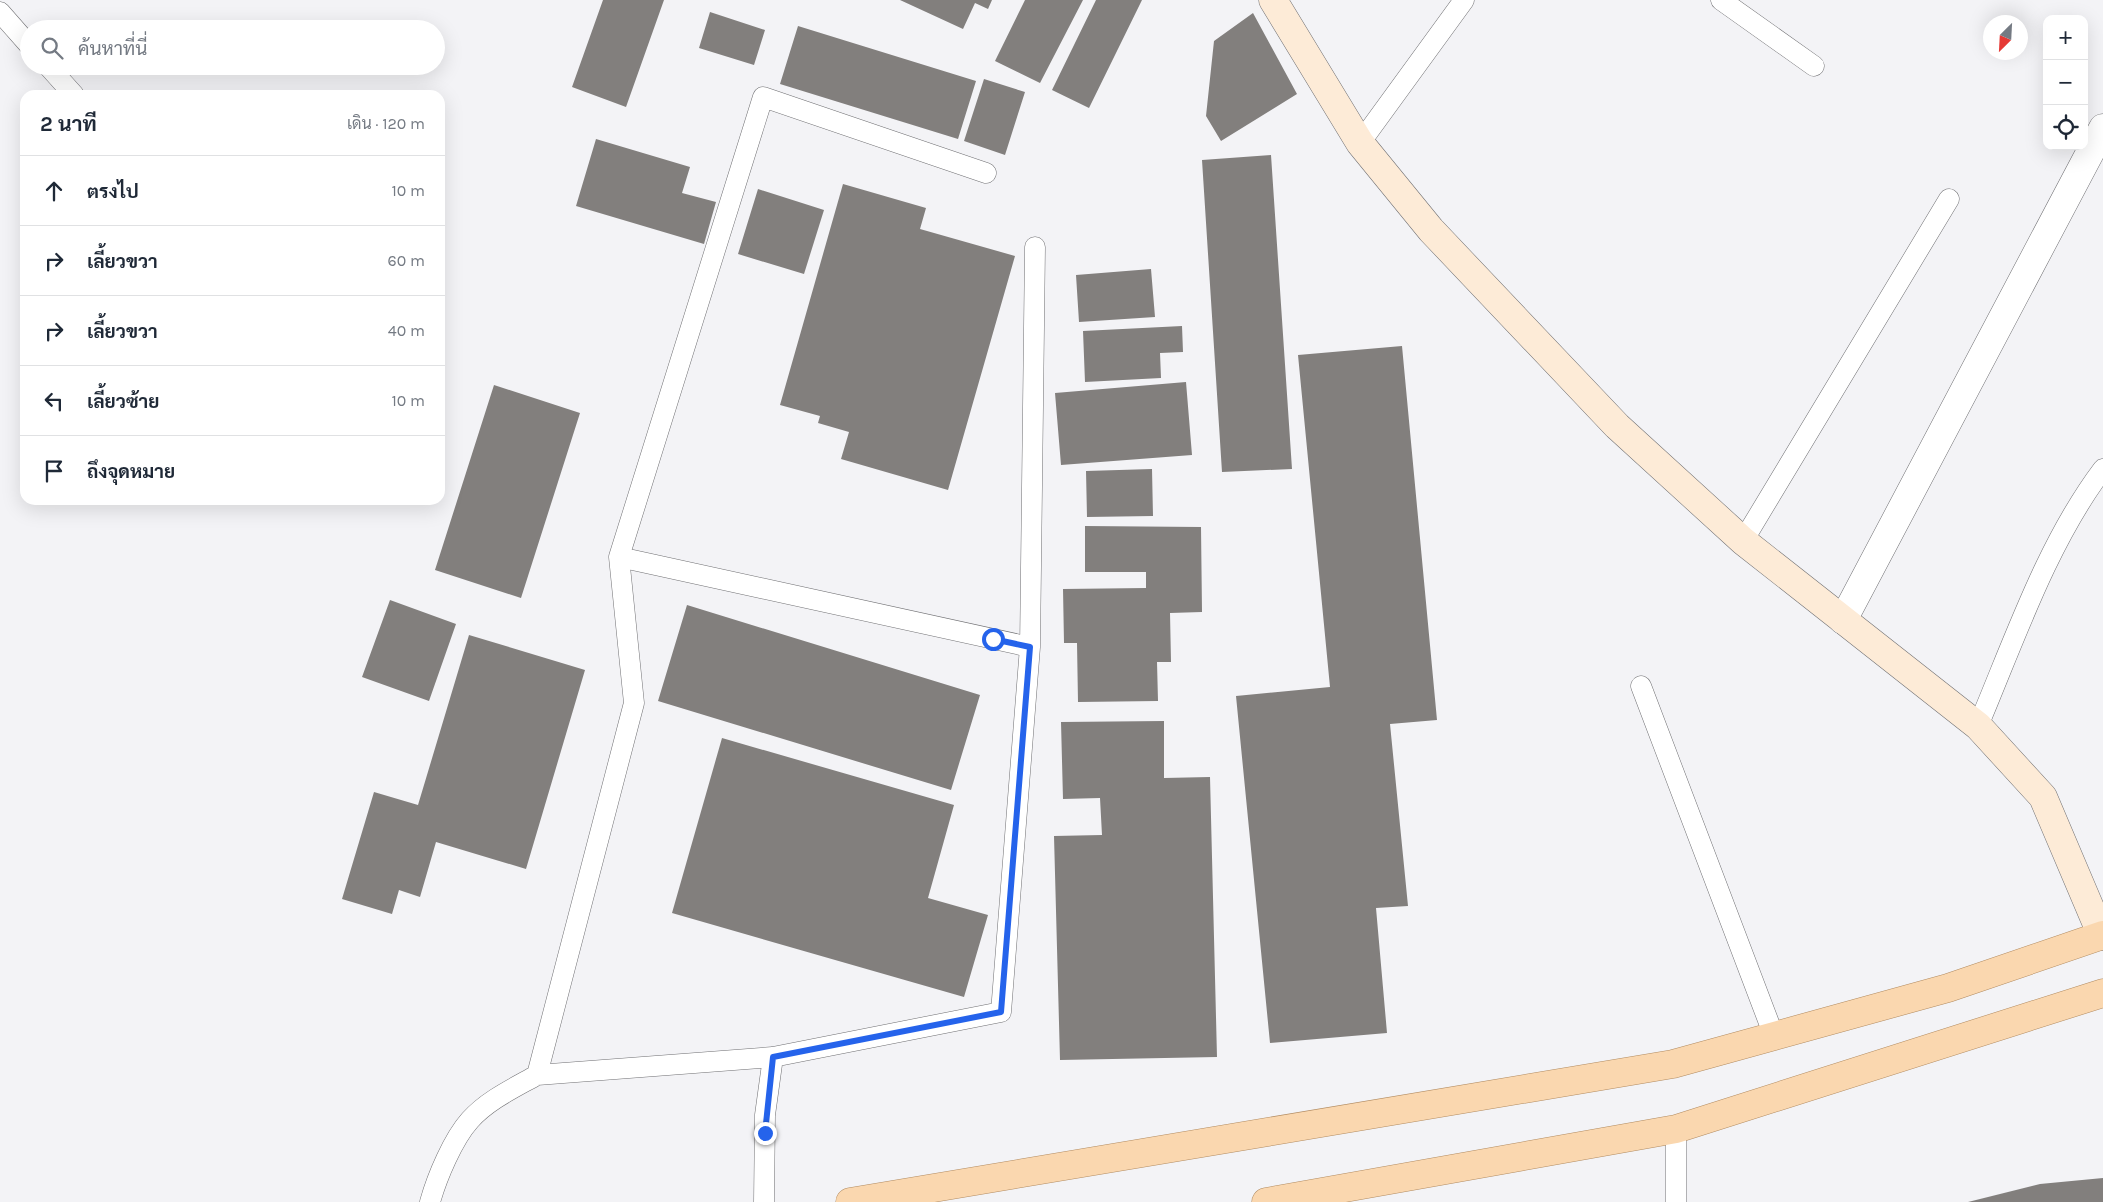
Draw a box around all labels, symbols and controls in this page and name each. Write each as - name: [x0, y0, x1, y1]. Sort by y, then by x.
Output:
- north arrow: [1983, 15, 2028, 60]
- map controls: [2043, 15, 2088, 150]
- button: +: [2043, 15, 2088, 60]
- search box: [20, 20, 445, 75]
- icon: search: [38, 34, 66, 62]
- text: ค้นหาที่นี่: [78, 38, 147, 60]
- button: −: [2043, 60, 2088, 105]
- button: locate: [2043, 105, 2088, 150]
- text: 2 นาที: [40, 112, 97, 136]
- text: เดิน · 120 m: [347, 114, 425, 133]
- icon: ahead: [40, 177, 68, 205]
- text: ตรงไป: [87, 181, 139, 203]
- text: 10 m: [391, 181, 425, 200]
- icon: right: [40, 247, 68, 275]
- text: เลี้ยวขวา: [87, 251, 158, 273]
- text: 60 m: [388, 251, 425, 270]
- icon: right: [40, 317, 68, 345]
- text: เลี้ยวขวา: [87, 321, 158, 343]
- text: 40 m: [388, 321, 425, 340]
- icon: left: [40, 387, 68, 415]
- text: เลี้ยวซ้าย: [87, 391, 159, 413]
- text: 10 m: [391, 391, 425, 410]
- icon: arrive: [40, 457, 68, 485]
- text: ถึงจุดหมาย: [87, 461, 175, 483]
- route start: [982, 628, 1005, 651]
- route end: [754, 1122, 777, 1145]

